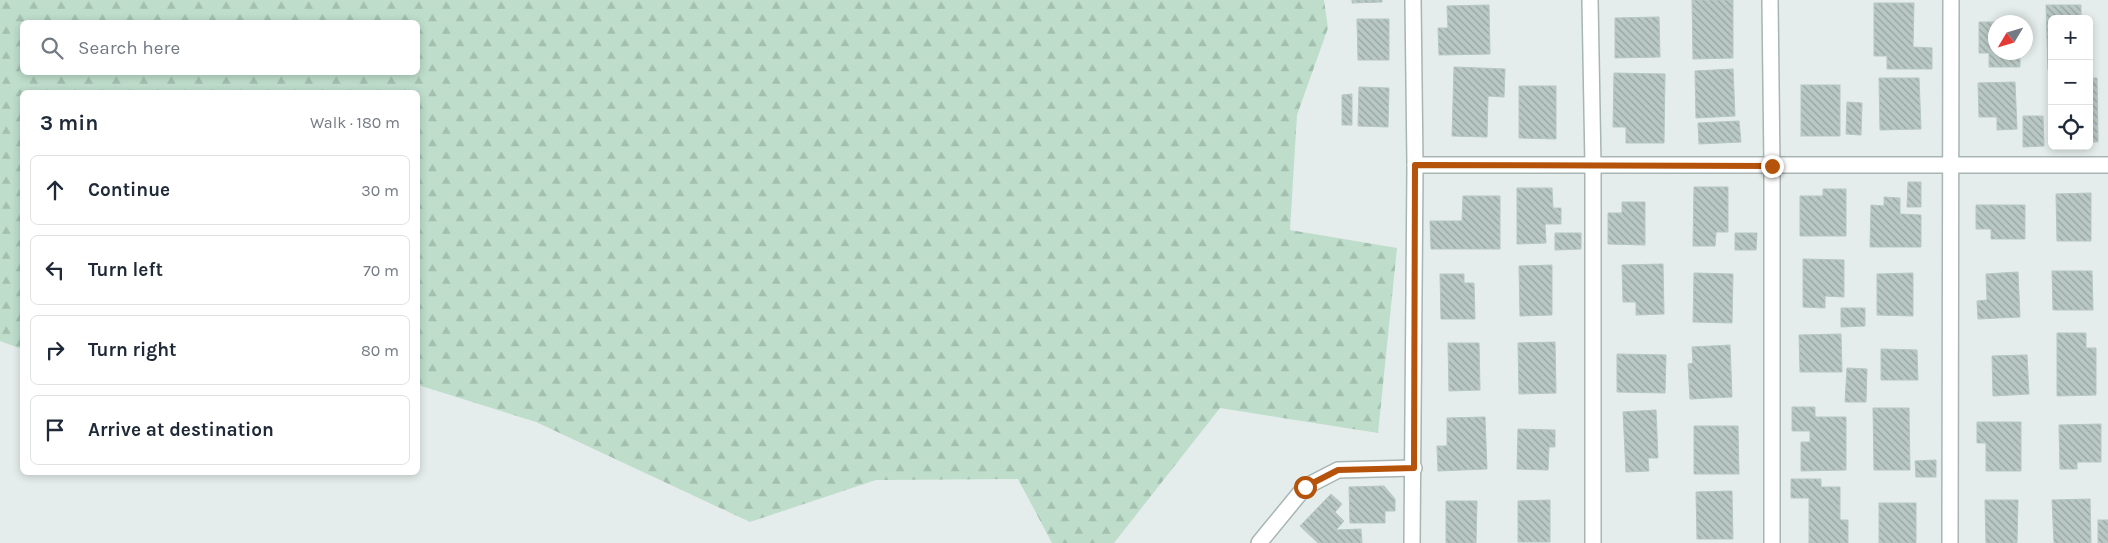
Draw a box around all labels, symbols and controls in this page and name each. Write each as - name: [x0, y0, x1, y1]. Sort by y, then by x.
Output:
- north arrow: [1988, 15, 2033, 60]
- map controls: [2048, 15, 2093, 150]
- button: +: [2048, 15, 2093, 60]
- search box: [20, 20, 420, 75]
- icon: search: [38, 34, 66, 62]
- text: Search here: [78, 37, 180, 59]
- button: −: [2048, 60, 2093, 105]
- button: locate: [2048, 105, 2093, 150]
- text: 3 min: [40, 111, 98, 135]
- text: Walk · 180 m: [310, 113, 400, 132]
- route end: [1761, 155, 1784, 178]
- icon: ahead: [41, 176, 69, 204]
- text: Continue: [88, 179, 170, 201]
- text: 30 m: [361, 181, 399, 200]
- icon: left: [41, 256, 69, 284]
- text: Turn left: [88, 259, 163, 281]
- text: 70 m: [363, 261, 399, 280]
- icon: right: [41, 336, 69, 364]
- text: Turn right: [88, 339, 177, 361]
- text: 80 m: [361, 341, 399, 360]
- icon: arrive: [41, 416, 69, 444]
- text: Arrive at destination: [88, 419, 274, 441]
- route start: [1294, 476, 1317, 499]

